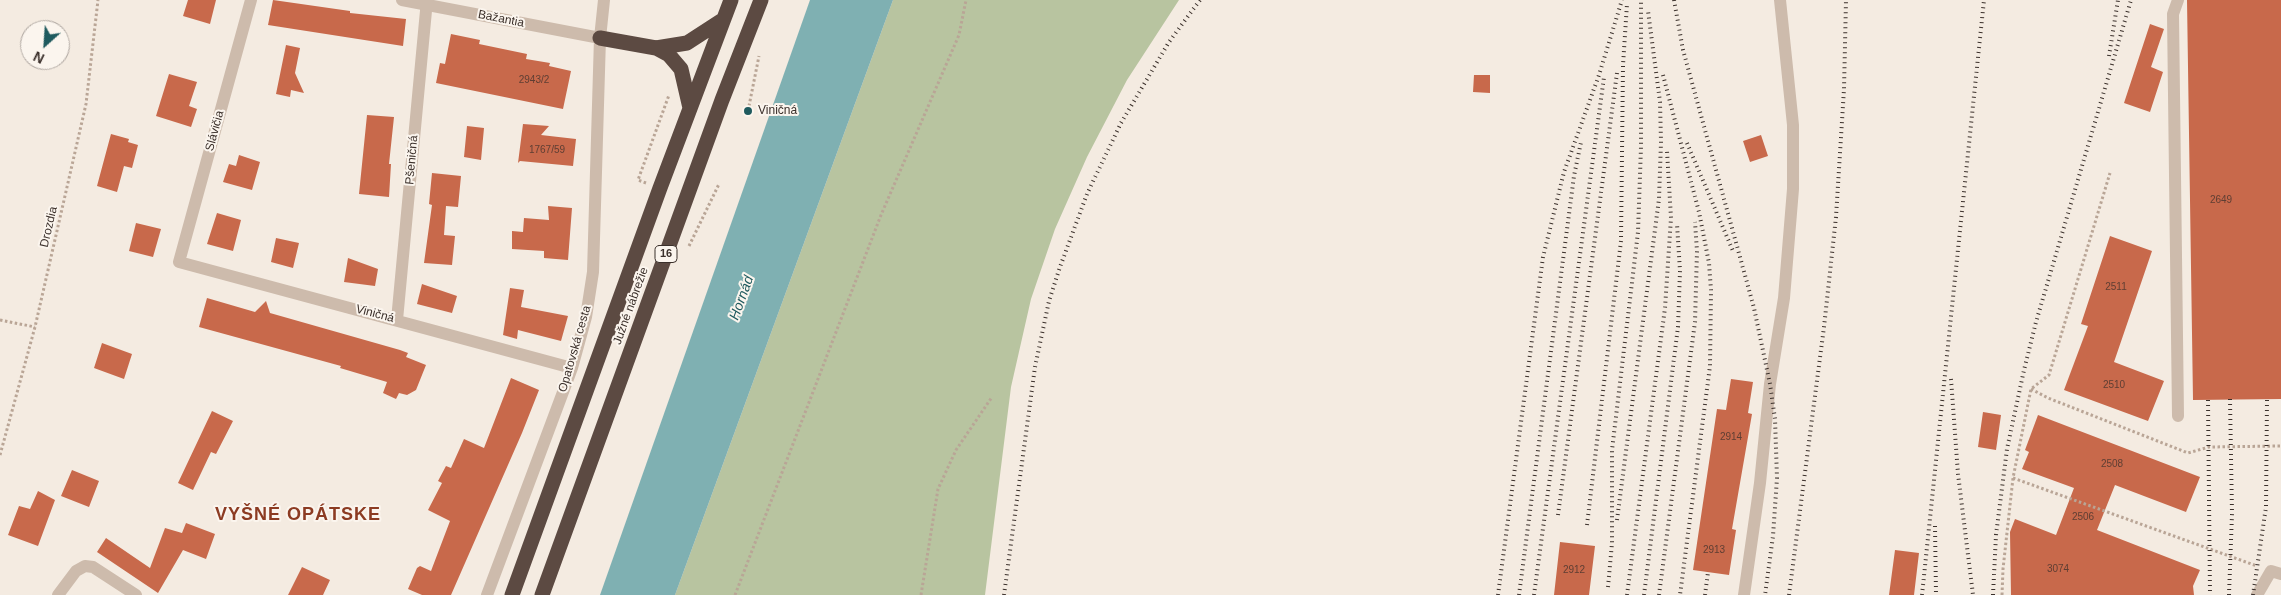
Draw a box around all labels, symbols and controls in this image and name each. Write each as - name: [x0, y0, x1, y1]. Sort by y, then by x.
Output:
- street label: Bažantia: [477, 7, 525, 31]
- north arrow: [20, 20, 70, 70]
- text: N: [31, 48, 47, 67]
- house number: 2943/2: [519, 74, 549, 86]
- place label: Viničná: [758, 104, 797, 118]
- marker: Viničná: [742, 105, 754, 117]
- street label: Slávičia: [203, 109, 227, 153]
- street label: Pšeničná: [403, 135, 421, 185]
- house number: 1767/59: [529, 144, 565, 156]
- house number: 2649: [2210, 194, 2232, 206]
- street label: Drozdia: [37, 205, 61, 249]
- road number: 16: [655, 245, 677, 262]
- street label: Južné nábrežie: [610, 265, 652, 347]
- water label: Hornád: [726, 274, 758, 322]
- house number: 2511: [2105, 281, 2127, 293]
- street label: Viničná: [354, 302, 396, 326]
- street label: Opatovská cesta: [556, 304, 594, 394]
- house number: 2510: [2103, 379, 2125, 391]
- house number: 2914: [1720, 431, 1742, 443]
- house number: 2508: [2101, 458, 2123, 470]
- district label: VYŠNÉ OPÁTSKE: [213, 504, 383, 526]
- house number: 2506: [2072, 511, 2094, 523]
- house number: 2913: [1703, 544, 1725, 556]
- house number: 3074: [2047, 563, 2069, 575]
- house number: 2912: [1563, 564, 1585, 576]

